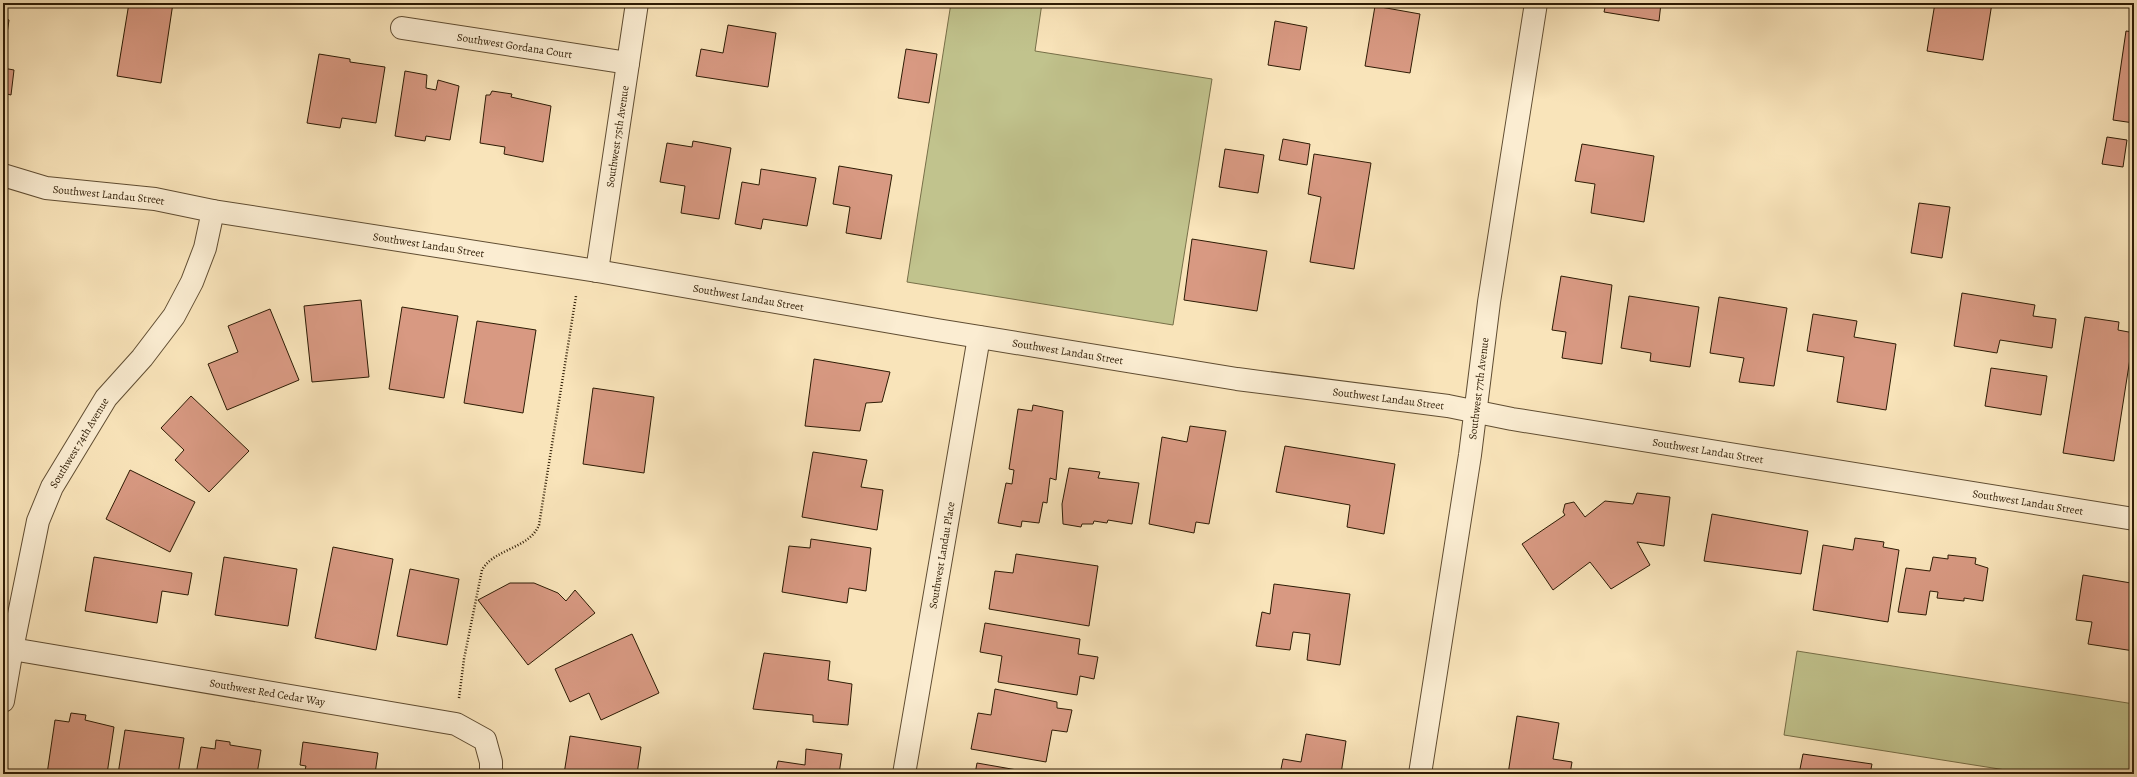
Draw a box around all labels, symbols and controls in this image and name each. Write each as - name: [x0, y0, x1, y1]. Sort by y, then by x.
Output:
- street label: Southwest Gordana Court: [456, 29, 574, 62]
- street label: Southwest 75th Avenue: [602, 84, 632, 189]
- street label: Southwest Landau Street: [52, 181, 166, 208]
- street label: Southwest Landau Street: [372, 229, 486, 261]
- street label: Southwest Landau Street: [692, 280, 805, 314]
- street label: Southwest Landau Street: [1011, 335, 1125, 368]
- street label: Southwest 77th Avenue: [1464, 336, 1492, 440]
- street label: Southwest Landau Street: [1332, 384, 1445, 413]
- street label: Southwest 74th Avenue: [46, 395, 112, 491]
- street label: Southwest Landau Street: [1651, 434, 1765, 467]
- street label: Southwest Landau Street: [1971, 486, 2085, 518]
- street label: Southwest Landau Place: [925, 500, 958, 610]
- street label: Southwest Red Cedar Way: [208, 675, 326, 709]

